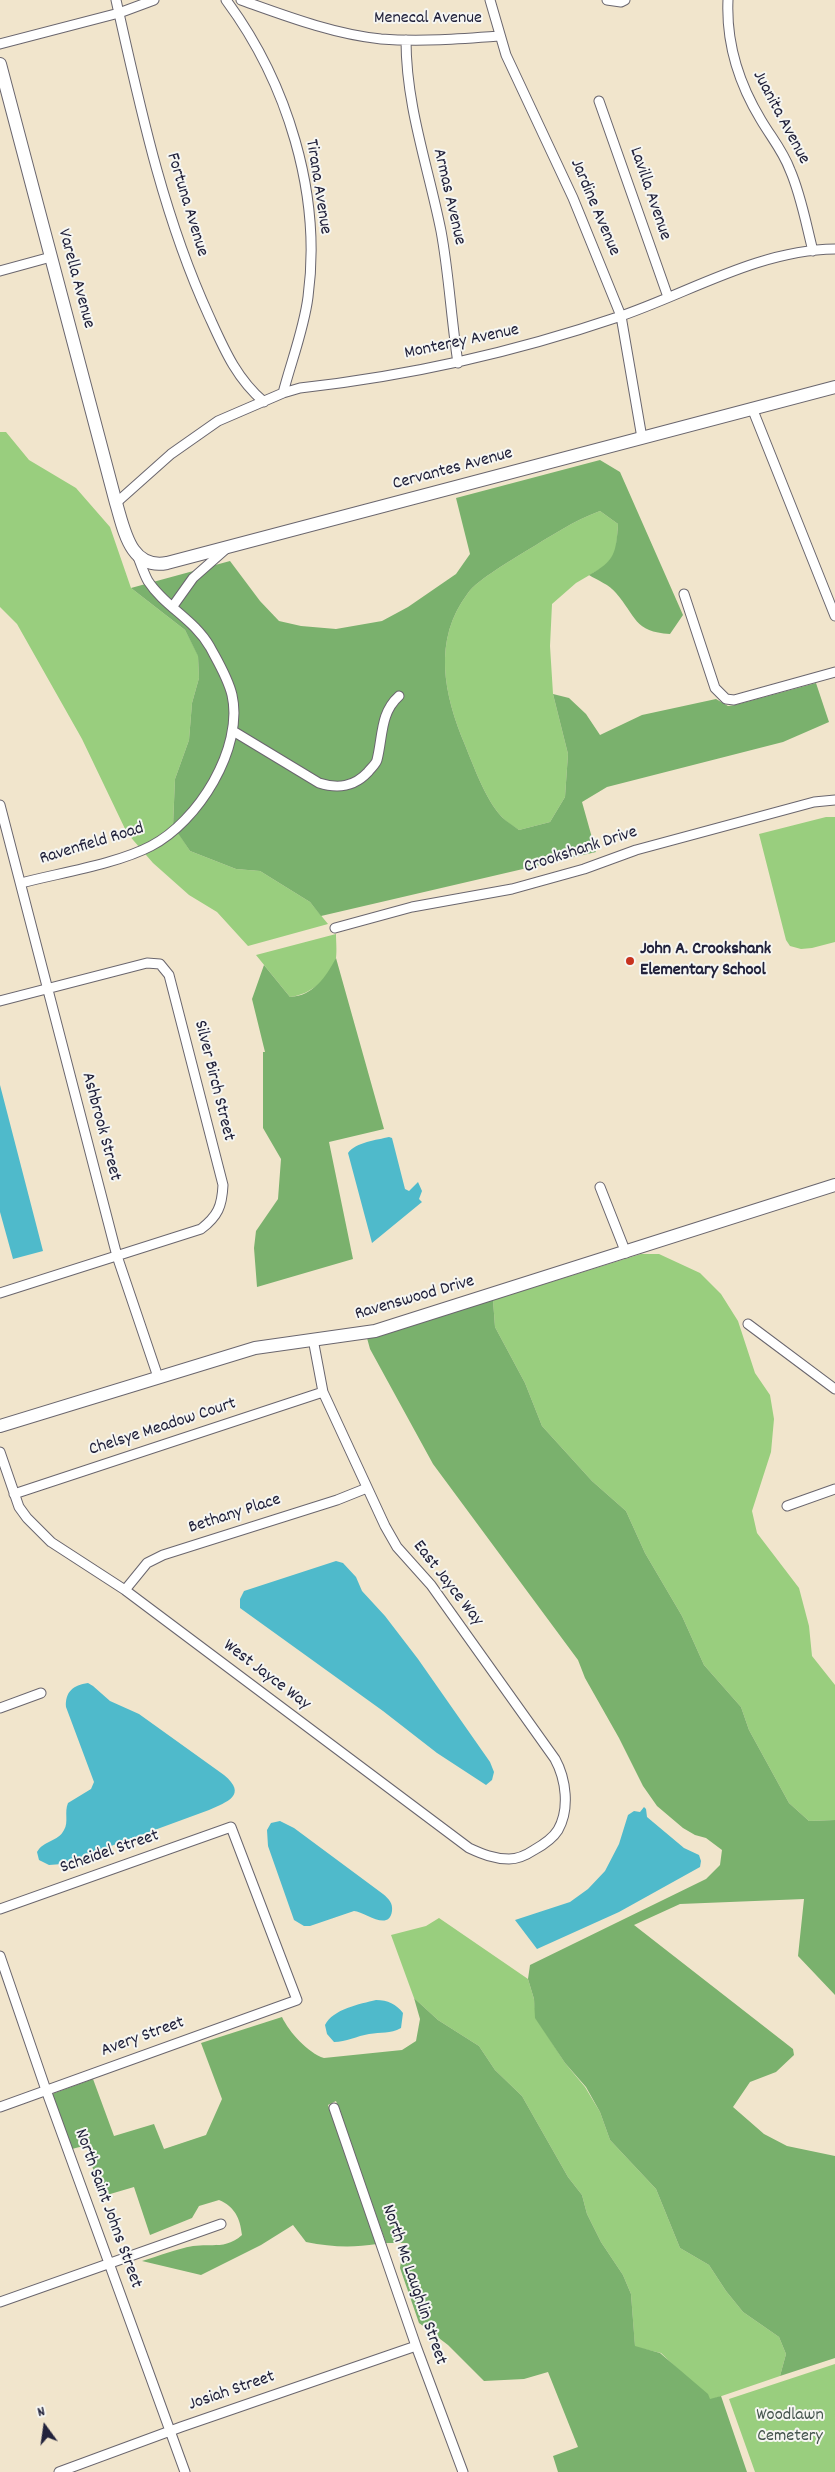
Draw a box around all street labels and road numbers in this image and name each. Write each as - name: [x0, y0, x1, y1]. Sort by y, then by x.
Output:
- street label: Menecal Avenue: [374, 9, 482, 31]
- street label: Juanita Avenue: [746, 68, 814, 168]
- street label: Tirana Avenue: [299, 138, 335, 236]
- street label: Lavilla Avenue: [623, 145, 675, 243]
- street label: Armas Avenue: [426, 147, 470, 247]
- street label: Fortuna Avenue: [160, 151, 212, 259]
- street label: Jardine Avenue: [564, 156, 624, 260]
- street label: Varella Avenue: [51, 227, 99, 331]
- street label: Monterey Avenue: [403, 320, 521, 366]
- street label: Cervantes Avenue: [391, 444, 515, 496]
- street label: Ravenfield Road: [37, 819, 147, 871]
- street label: Crookshank Drive: [522, 823, 640, 879]
- street label: Silver Birch Street: [188, 1018, 238, 1144]
- street label: Ashbrook Street: [75, 1070, 125, 1184]
- street label: Ravenswood Drive: [353, 1272, 477, 1326]
- street label: Chelsye Meadow Court: [87, 1394, 239, 1462]
- street label: Bethany Place: [186, 1490, 284, 1540]
- street label: East Jayce Way: [407, 1537, 487, 1631]
- street label: West Jayce Way: [218, 1636, 314, 1716]
- street label: Scheidel Street: [58, 1826, 162, 1880]
- street label: Avery Street: [98, 2013, 188, 2063]
- street label: North Saint Johns Street: [68, 2126, 146, 2292]
- street label: North Mc Laughlin Street: [375, 2202, 451, 2368]
- street label: Josiah Street: [186, 2367, 278, 2417]

